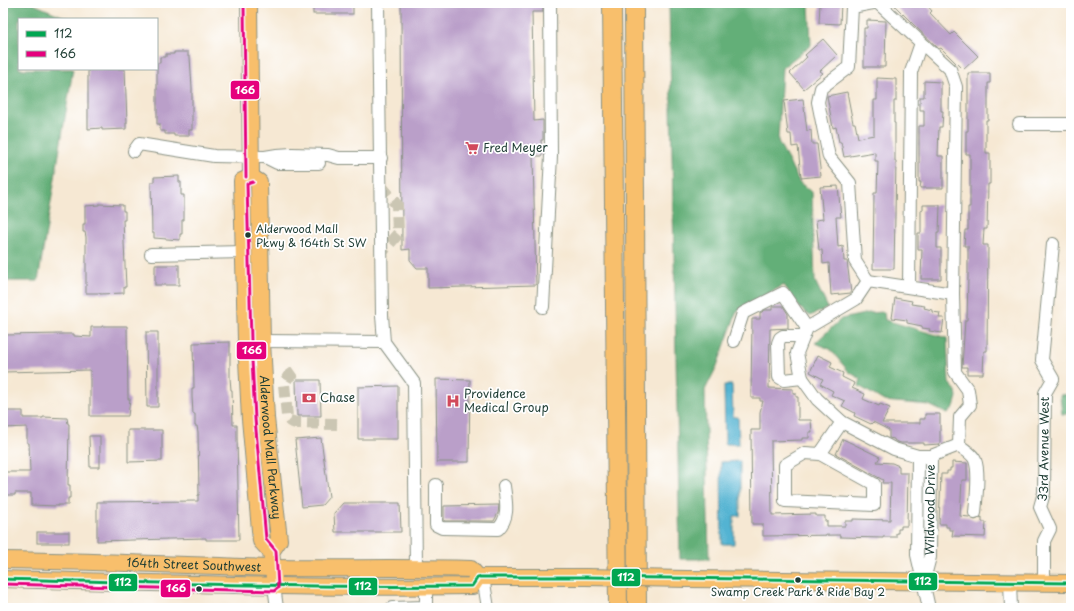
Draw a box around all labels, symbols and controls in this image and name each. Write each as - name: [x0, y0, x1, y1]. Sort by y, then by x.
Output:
- legend: [18, 18, 158, 70]
- text: 112: [54, 24, 73, 42]
- text: 166: [54, 44, 76, 62]
- line badge: 166: [230, 80, 260, 100]
- text: 166: [235, 81, 255, 98]
- place label: Fred Meyer: [483, 138, 548, 156]
- supermarket icon: Fred Meyer: [464, 140, 480, 156]
- place label: Alderwood Mall Pkwy & 164th St SW: [256, 220, 367, 251]
- marker: Alderwood Mall Pkwy & 164th St SW: [243, 230, 253, 240]
- line badge: 166: [236, 341, 267, 360]
- text: 166: [242, 341, 262, 358]
- street label: Alderwood Mall Parkway: [256, 375, 287, 520]
- place label: Providence Medical Group: [464, 384, 549, 416]
- place label: Chase: [320, 388, 355, 406]
- bank icon: Chase: [301, 390, 317, 406]
- hospital icon: Providence Medical Group: [445, 393, 461, 409]
- street label: 33rd Avenue West: [1032, 396, 1053, 504]
- street label: Wildwood Drive: [920, 464, 939, 555]
- street label: 164th Street Southwest: [126, 553, 262, 576]
- line badge: 112: [611, 568, 641, 587]
- text: 112: [617, 568, 635, 585]
- line badge: 112: [908, 572, 938, 591]
- text: 112: [914, 572, 932, 589]
- line badge: 112: [108, 573, 138, 592]
- text: 112: [114, 573, 132, 590]
- marker: Swamp Creek Park & Ride Bay 2: [793, 575, 803, 585]
- line badge: 112: [348, 577, 378, 596]
- text: 112: [354, 577, 372, 594]
- line badge: 166: [160, 579, 191, 598]
- text: 166: [166, 579, 186, 596]
- place label: Swamp Creek Park & Ride Bay 2: [711, 583, 885, 600]
- unlabelled marker: [194, 584, 204, 594]

